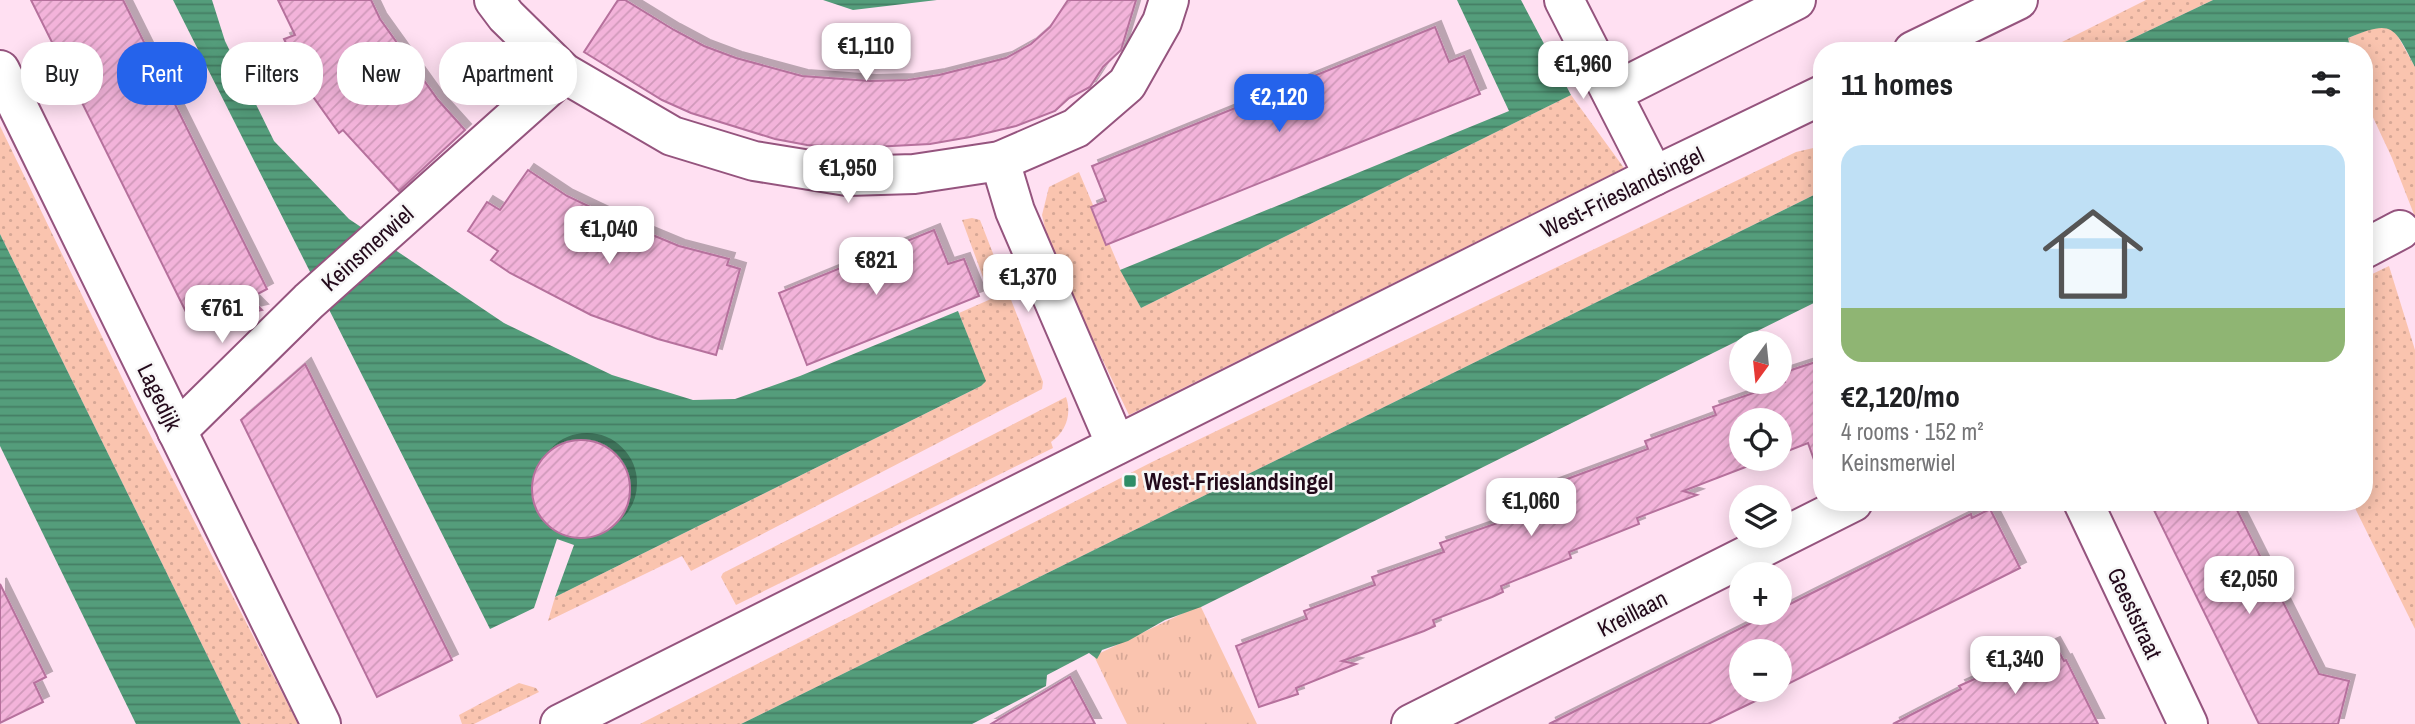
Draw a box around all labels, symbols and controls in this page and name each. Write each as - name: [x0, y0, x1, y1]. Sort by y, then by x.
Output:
- pin: €1,110: [809, 24, 923, 83]
- text: €1,110: [838, 30, 894, 61]
- chip: Buy: [21, 42, 103, 105]
- chip: Rent: [117, 42, 207, 105]
- chip: Filters: [221, 42, 323, 105]
- chip: New: [337, 42, 425, 105]
- chip: Apartment: [439, 42, 577, 105]
- pin: €1,960: [1526, 42, 1640, 101]
- text: €1,960: [1554, 48, 1612, 79]
- text: 11 homes: [1841, 64, 1953, 104]
- icon: filters: [2307, 65, 2345, 103]
- pin: €2,120: [1222, 74, 1336, 134]
- text: €2,120: [1250, 81, 1308, 112]
- street label: West-Frieslandsingel: [1535, 139, 1709, 245]
- pin: €1,950: [791, 146, 905, 205]
- text: €1,950: [819, 152, 877, 183]
- icon: home: [2030, 191, 2156, 317]
- street label: Keinsmerwiel: [314, 198, 420, 298]
- pin: €1,040: [552, 206, 666, 266]
- text: €1,040: [580, 213, 638, 244]
- pin: €821: [835, 238, 917, 297]
- text: €821: [855, 244, 897, 275]
- pin: €1,370: [971, 254, 1085, 314]
- text: €1,370: [999, 261, 1057, 292]
- pin: €761: [181, 286, 263, 345]
- text: €761: [201, 292, 243, 323]
- north arrow: [1729, 331, 1792, 394]
- map controls: [1729, 331, 1792, 702]
- street label: Lagedijk: [130, 358, 190, 436]
- text: €2,120/mo: [1841, 376, 1960, 416]
- button: locate: [1729, 408, 1792, 471]
- text: 4 rooms · 152 m²: [1841, 416, 1984, 447]
- text: Keinsmerwiel: [1841, 447, 1955, 478]
- place label: West-Frieslandsingel: [1144, 466, 1333, 497]
- marker: West-Frieslandsingel: [1122, 473, 1138, 489]
- pin: €1,060: [1474, 478, 1588, 538]
- text: €1,060: [1502, 485, 1560, 516]
- button: layers: [1729, 485, 1792, 548]
- pin: €2,050: [2192, 556, 2306, 616]
- button: +: [1729, 562, 1792, 625]
- street label: Geeststraat: [2100, 562, 2170, 664]
- text: €2,050: [2220, 563, 2278, 594]
- street label: Kreillaan: [1592, 582, 1672, 644]
- pin: €1,340: [1958, 636, 2072, 696]
- button: −: [1729, 639, 1792, 702]
- text: €1,340: [1986, 643, 2044, 674]

